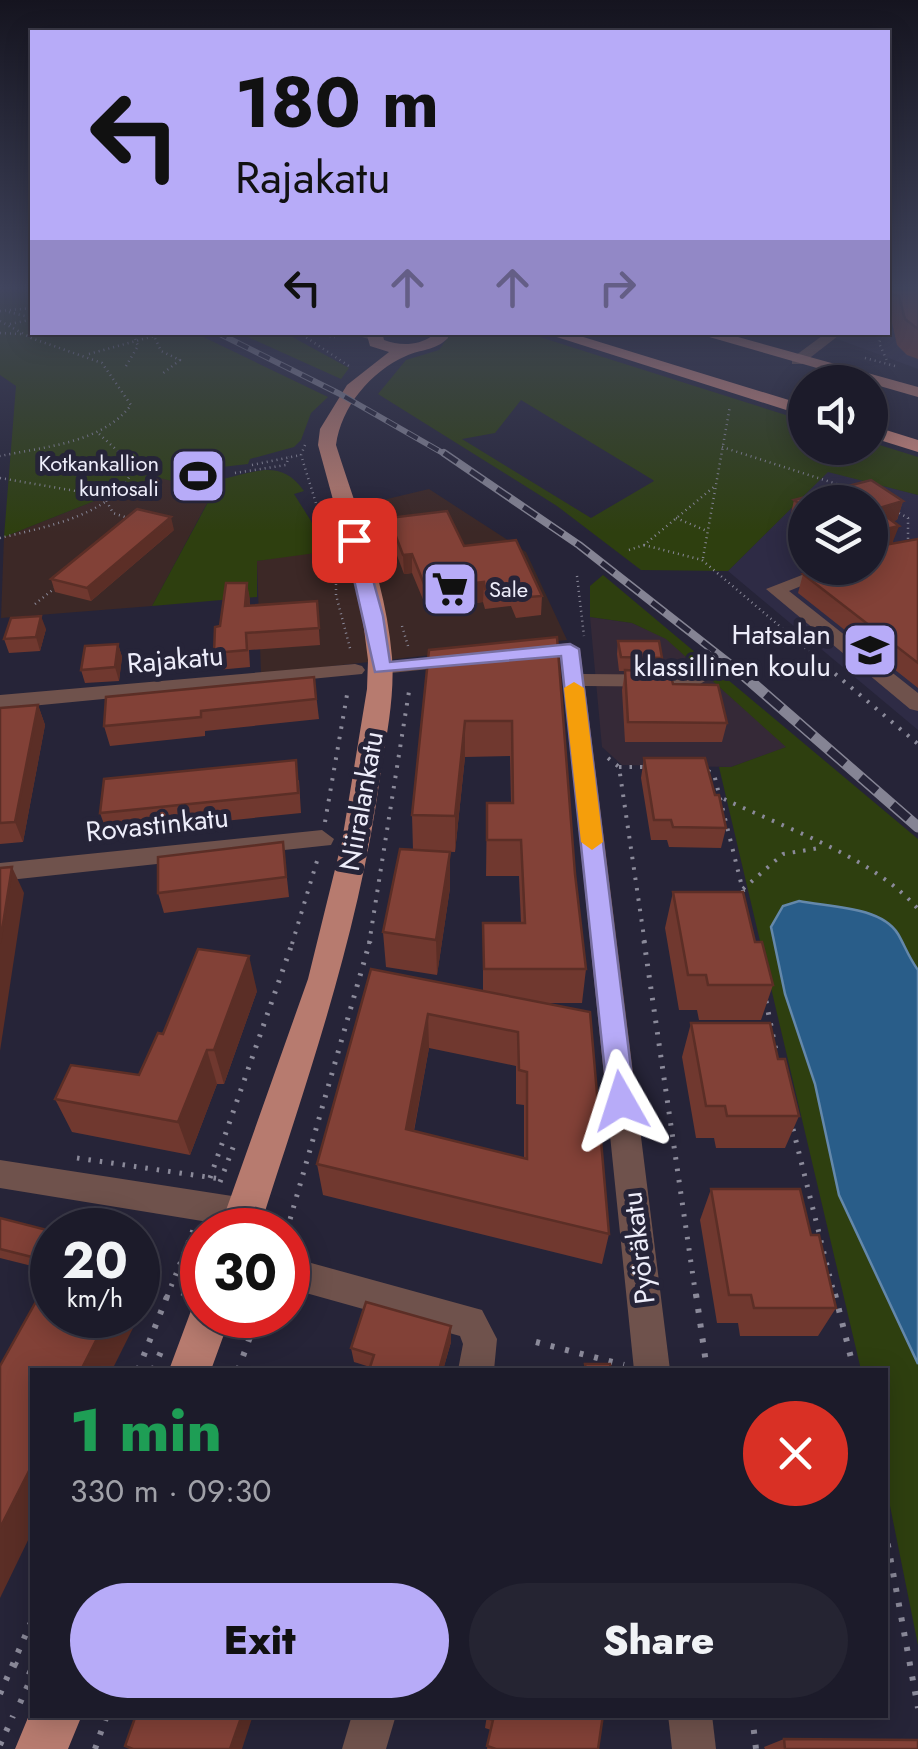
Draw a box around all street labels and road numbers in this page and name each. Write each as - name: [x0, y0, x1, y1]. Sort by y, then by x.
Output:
- street label: Rajakatu: [125, 635, 225, 684]
- street label: Niiralankatu: [329, 728, 394, 874]
- street label: Rovastinkatu: [84, 797, 231, 852]
- street label: Pyöräkatu: [611, 1189, 666, 1306]

